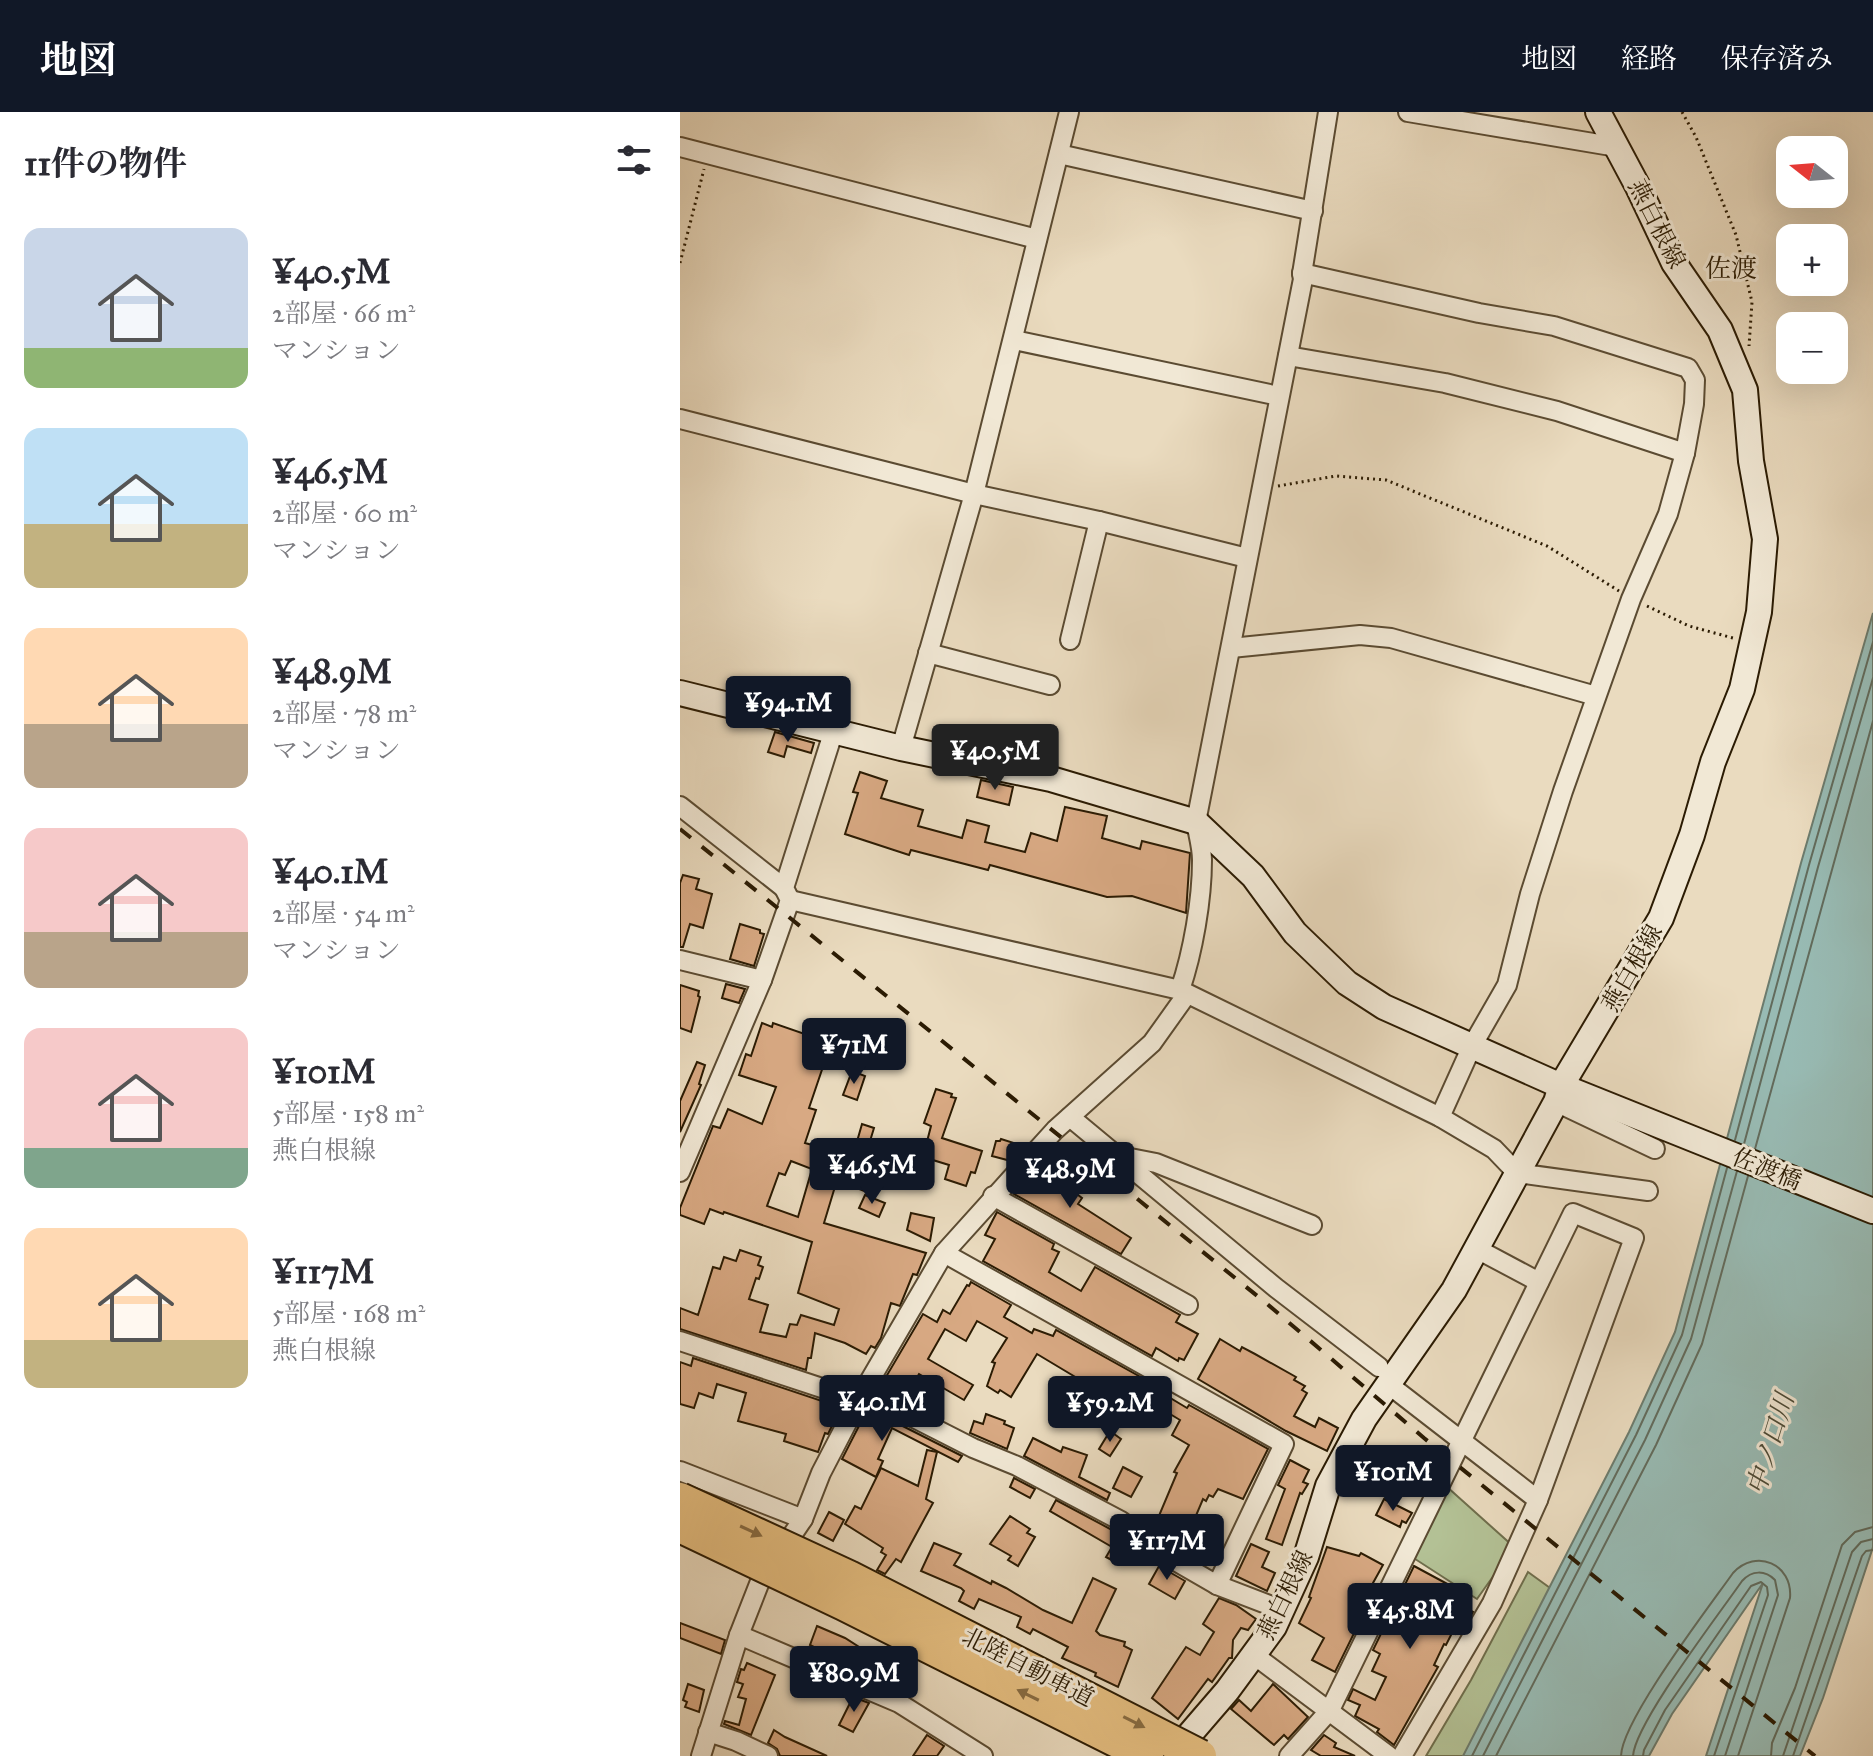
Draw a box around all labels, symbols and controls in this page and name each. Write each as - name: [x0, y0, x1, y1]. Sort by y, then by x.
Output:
- text: 地図: [40, 37, 116, 83]
- text: 地図: [1521, 41, 1577, 76]
- text: 経路: [1621, 41, 1677, 76]
- text: 保存済み: [1721, 41, 1833, 76]
- north arrow: [1776, 136, 1848, 208]
- map controls: [1776, 136, 1848, 384]
- icon: filters: [612, 138, 656, 182]
- text: 11件の物件: [24, 143, 187, 184]
- street label: 燕白根線: [1622, 174, 1692, 274]
- button: +: [1776, 224, 1848, 296]
- text: ¥40.5M: [272, 251, 391, 292]
- district label: 佐渡: [1705, 252, 1757, 284]
- icon: home: [88, 260, 184, 356]
- text: 2部屋 · 66 m²: [272, 297, 415, 329]
- button: −: [1776, 312, 1848, 384]
- text: マンション: [272, 334, 401, 366]
- text: ¥46.5M: [272, 451, 388, 492]
- icon: home: [88, 460, 184, 556]
- text: 2部屋 · 60 m²: [272, 497, 417, 529]
- text: マンション: [272, 534, 401, 566]
- text: ¥48.9M: [272, 651, 392, 692]
- icon: home: [88, 660, 184, 756]
- pin: ¥94.1M: [723, 676, 853, 744]
- text: ¥94.1M: [744, 686, 832, 718]
- text: 2部屋 · 78 m²: [272, 697, 416, 729]
- pin: ¥40.5M: [930, 724, 1060, 792]
- text: マンション: [272, 734, 401, 766]
- text: ¥40.5M: [950, 734, 1040, 766]
- text: ¥40.1M: [272, 851, 389, 892]
- icon: home: [88, 860, 184, 956]
- text: 2部屋 · 54 m²: [272, 897, 415, 929]
- street label: 燕白根線: [1595, 919, 1669, 1017]
- text: マンション: [272, 934, 401, 966]
- pin: ¥71M: [807, 1018, 901, 1086]
- text: ¥71M: [820, 1028, 888, 1060]
- text: ¥101M: [272, 1051, 376, 1092]
- icon: home: [88, 1060, 184, 1156]
- text: 5部屋 · 158 m²: [272, 1097, 424, 1129]
- text: 燕白根線: [272, 1134, 376, 1166]
- pin: ¥46.5M: [807, 1138, 937, 1206]
- pin: ¥48.9M: [1005, 1142, 1135, 1210]
- street label: 佐渡橋: [1728, 1142, 1806, 1196]
- text: ¥46.5M: [828, 1148, 916, 1180]
- text: ¥48.9M: [1024, 1152, 1116, 1184]
- text: ¥117M: [272, 1251, 374, 1292]
- icon: home: [88, 1260, 184, 1356]
- text: 5部屋 · 168 m²: [272, 1297, 425, 1329]
- text: 燕白根線: [272, 1334, 376, 1366]
- pin: ¥40.1M: [817, 1375, 947, 1443]
- pin: ¥59.2M: [1045, 1376, 1175, 1444]
- text: ¥40.1M: [837, 1385, 927, 1417]
- text: ¥59.2M: [1066, 1386, 1154, 1418]
- water label: 中ノ口川: [1739, 1387, 1801, 1498]
- pin: ¥101M: [1337, 1445, 1449, 1513]
- text: ¥101M: [1353, 1455, 1433, 1487]
- pin: ¥117M: [1111, 1514, 1223, 1582]
- text: ¥117M: [1128, 1524, 1206, 1556]
- one-way arrow: [739, 1525, 762, 1538]
- street label: 燕白根線: [1250, 1545, 1320, 1645]
- pin: ¥45.8M: [1345, 1583, 1475, 1651]
- text: ¥45.8M: [1365, 1593, 1455, 1625]
- street label: 北陸自動車道: [957, 1621, 1099, 1713]
- pin: ¥80.9M: [789, 1646, 919, 1714]
- text: ¥80.9M: [808, 1656, 900, 1688]
- one-way arrow: [1016, 1688, 1039, 1701]
- one-way arrow: [1123, 1715, 1146, 1728]

